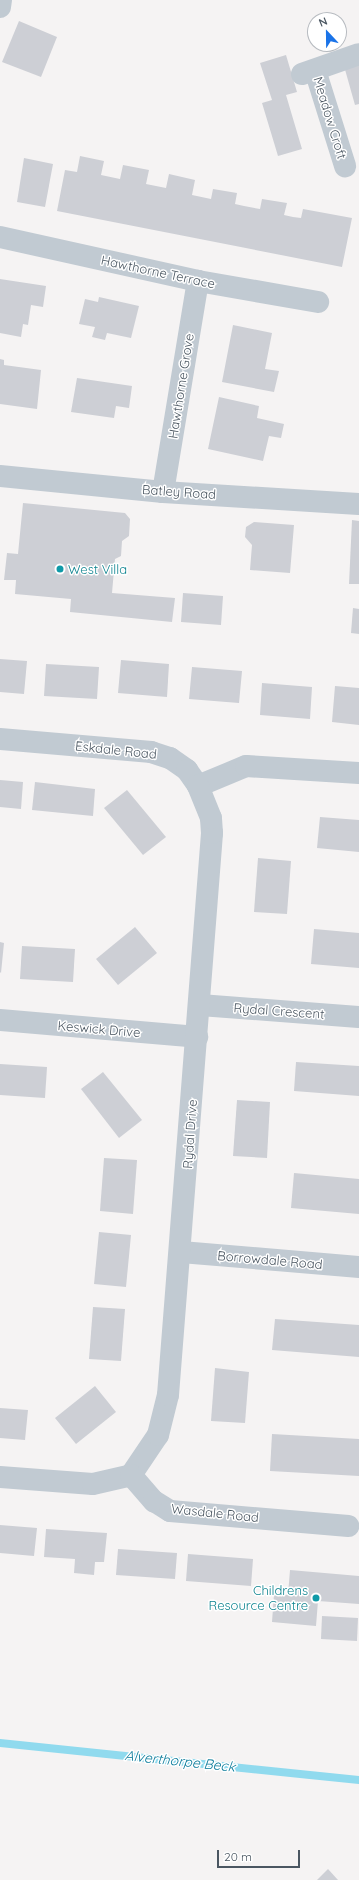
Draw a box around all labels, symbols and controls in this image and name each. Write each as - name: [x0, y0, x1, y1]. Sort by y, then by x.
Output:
- north arrow: [307, 12, 347, 52]
- text: N: [317, 14, 329, 30]
- street label: Meadow Croft: [310, 75, 350, 161]
- street label: Hawthorne Terrace: [100, 252, 216, 292]
- street label: Hawthorne Grove: [165, 332, 197, 440]
- street label: Batley Road: [142, 482, 216, 502]
- place label: West Villa: [68, 561, 127, 577]
- marker: West Villa: [55, 564, 65, 574]
- street label: Eskdale Road: [74, 738, 158, 762]
- street label: Rydal Crescent: [233, 1000, 325, 1022]
- street label: Keswick Drive: [57, 1018, 141, 1040]
- street label: Rydal Drive: [180, 1099, 200, 1169]
- street label: Borrowdale Road: [217, 1248, 323, 1272]
- street label: Wasdale Road: [170, 1501, 260, 1525]
- place label: Childrens Resource Centre: [208, 1583, 308, 1614]
- marker: Childrens Resource Centre: [311, 1593, 321, 1603]
- water label: Alverthorpe Beck: [124, 1747, 236, 1775]
- scale bar: [219, 1842, 302, 1868]
- text: 20 m: [224, 1849, 252, 1864]

